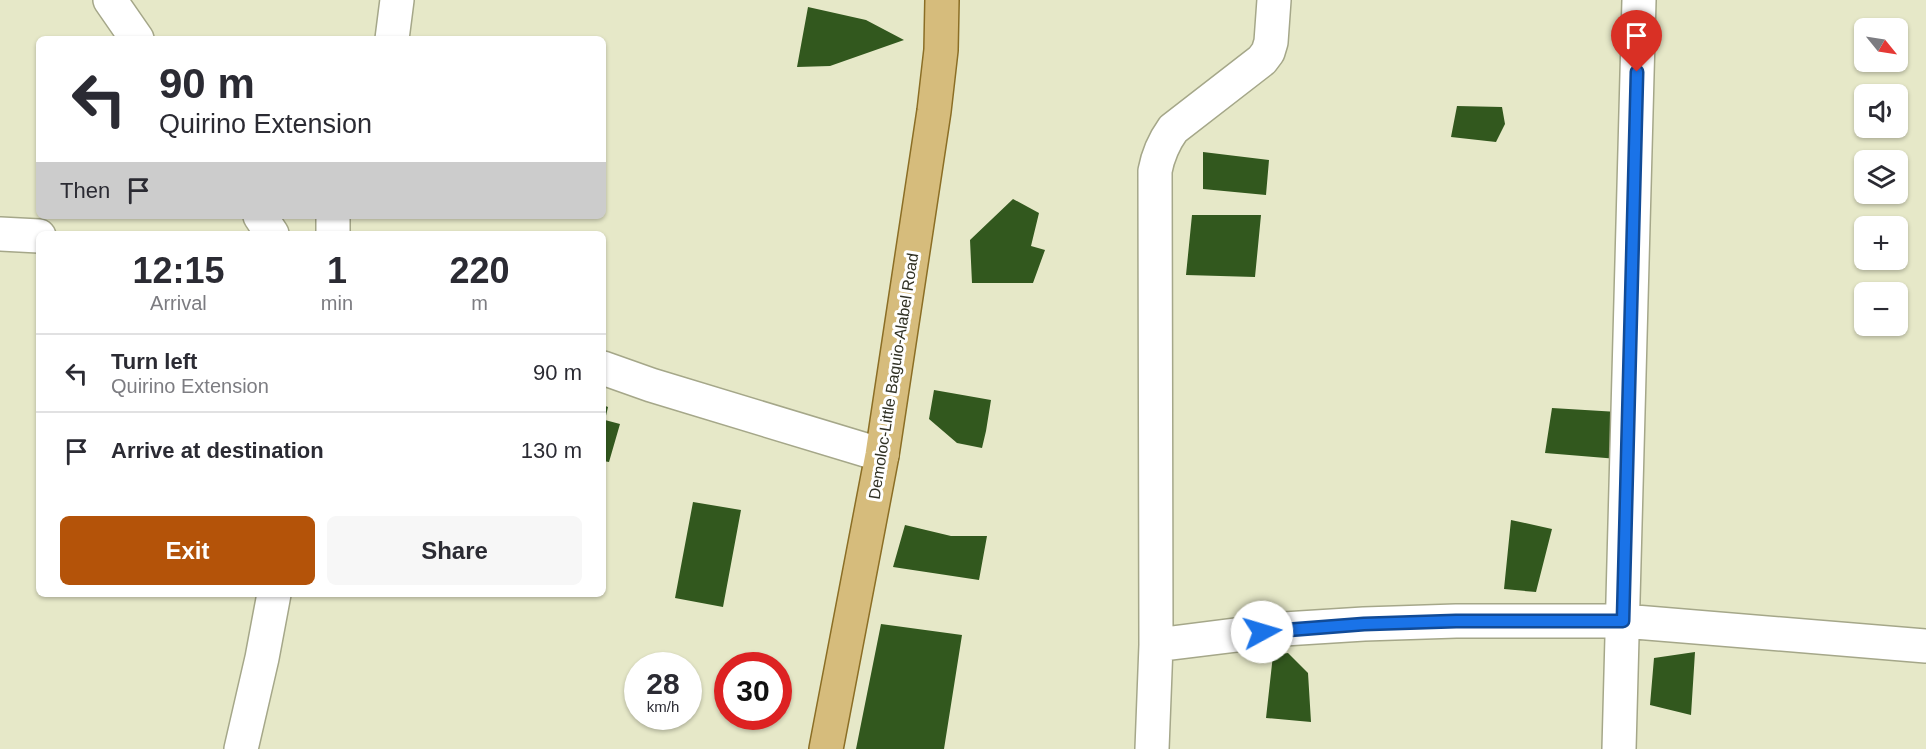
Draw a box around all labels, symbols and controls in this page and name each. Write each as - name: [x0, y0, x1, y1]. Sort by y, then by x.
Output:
- pin: [1611, 10, 1662, 72]
- north arrow: [1854, 18, 1908, 72]
- map controls: [1854, 18, 1908, 336]
- icon: arrive: [1620, 19, 1653, 52]
- icon: left: [60, 60, 138, 138]
- text: 90 m: [159, 60, 255, 107]
- button: sound: [1854, 84, 1908, 138]
- text: Quirino Extension: [159, 109, 372, 139]
- button: layers: [1854, 150, 1908, 204]
- icon: arrive: [122, 174, 155, 207]
- text: Then: [60, 178, 110, 203]
- button: +: [1854, 216, 1908, 270]
- text: 12:15: [132, 250, 224, 291]
- text: 1: [327, 250, 347, 291]
- text: 220: [449, 250, 510, 291]
- street label: Demoloc-Little Baguio-Alabel Road: [866, 252, 921, 500]
- button: −: [1854, 282, 1908, 336]
- text: Arrival: [150, 292, 207, 314]
- text: min: [321, 292, 353, 314]
- text: m: [471, 292, 488, 314]
- text: Turn left: [111, 349, 197, 374]
- icon: left: [60, 357, 93, 390]
- text: 90 m: [533, 360, 582, 385]
- text: Quirino Extension: [111, 375, 269, 397]
- icon: arrive: [60, 435, 93, 468]
- text: Arrive at destination: [111, 438, 324, 463]
- text: 130 m: [521, 438, 582, 463]
- button: Exit: [60, 516, 315, 585]
- button: Share: [327, 516, 582, 585]
- position arrow: [1230, 600, 1294, 664]
- speed limit sign: 30: [714, 652, 792, 730]
- text: 28: [646, 667, 680, 700]
- text: km/h: [647, 698, 679, 715]

